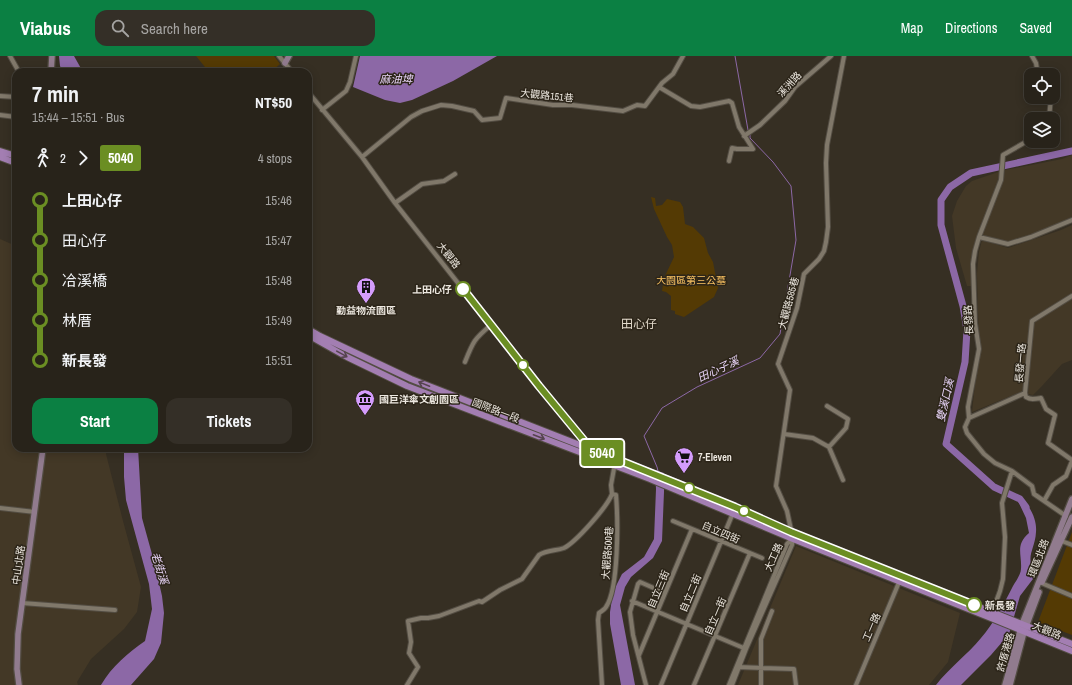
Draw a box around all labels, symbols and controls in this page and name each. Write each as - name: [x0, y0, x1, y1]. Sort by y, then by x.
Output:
- search box: [95, 10, 375, 46]
- text: Viabus: [20, 15, 71, 41]
- icon: search: [109, 17, 131, 39]
- text: Search here: [141, 18, 208, 39]
- text: Map: [901, 19, 923, 37]
- text: Directions: [945, 19, 997, 37]
- text: Saved: [1019, 19, 1052, 37]
- map controls: [1024, 68, 1060, 148]
- button: locate: [1024, 68, 1060, 104]
- street label: 溪洲路: [774, 69, 804, 100]
- water label: 麻油埤: [380, 72, 414, 86]
- text: 7 min: [32, 79, 79, 109]
- street label: 大觀路151巷: [520, 86, 574, 105]
- text: NT$50: [255, 92, 292, 113]
- text: 15:44 – 15:51 · Bus: [32, 109, 124, 126]
- button: layers: [1024, 112, 1060, 148]
- icon: walk: [32, 147, 54, 169]
- icon: forward: [72, 147, 94, 169]
- text: 5040: [108, 149, 133, 167]
- text: 2: [60, 150, 66, 167]
- text: 4 stops: [258, 150, 292, 167]
- text: 上田心仔: [62, 190, 122, 211]
- text: 15:46: [265, 192, 292, 209]
- text: 田心仔: [62, 230, 107, 251]
- text: 15:47: [265, 232, 292, 249]
- street label: 大觀路: [434, 239, 463, 271]
- text: 冾溪橋: [62, 270, 107, 291]
- text: 15:48: [265, 272, 292, 289]
- park label: 大園區第三公墓: [656, 274, 726, 287]
- building icon: 勤益物流園區: [355, 276, 377, 304]
- street label: 大觀路585巷: [775, 276, 802, 331]
- marker: 上田心仔: [455, 281, 471, 297]
- place label: 上田心仔: [412, 283, 452, 296]
- place label: 勤益物流園區: [336, 304, 396, 317]
- street label: 長發路: [961, 305, 976, 335]
- text: 林厝: [62, 310, 92, 331]
- text: 15:49: [265, 312, 292, 329]
- district label: 田心仔: [621, 316, 657, 332]
- street label: 長發一路: [1012, 343, 1029, 384]
- text: 新長發: [62, 350, 107, 371]
- one-way arrow: [336, 351, 348, 358]
- text: 15:51: [265, 352, 292, 369]
- water label: 田心子溪: [695, 353, 743, 385]
- unlabelled marker: [517, 359, 529, 371]
- water label: 雙溪口溪: [933, 375, 957, 423]
- one-way arrow: [419, 380, 431, 388]
- museum icon: 國巨洋傘文創園區: [354, 388, 376, 416]
- place label: 國巨洋傘文創園區: [379, 393, 459, 406]
- street label: 國際路一段: [470, 395, 521, 425]
- button: Start: [32, 398, 158, 444]
- button: Tickets: [166, 398, 292, 444]
- one-way arrow: [533, 434, 545, 442]
- line badge: 5040: [574, 440, 630, 466]
- text: 5040: [589, 444, 615, 462]
- supermarket icon: 7-Eleven: [673, 446, 695, 474]
- place label: 7-Eleven: [698, 451, 732, 464]
- unlabelled marker: [683, 482, 695, 494]
- unlabelled marker: [738, 505, 750, 517]
- street label: 自立四街: [700, 519, 742, 546]
- street label: 大觀路500巷: [599, 526, 616, 580]
- street label: 環區北路: [1025, 537, 1052, 579]
- street label: 大工路: [761, 541, 785, 574]
- street label: 中山北路: [9, 544, 28, 586]
- water label: 老街溪: [148, 550, 172, 588]
- street label: 自立三街: [645, 568, 672, 610]
- street label: 自立二街: [677, 572, 704, 614]
- street label: 自立一街: [702, 595, 729, 637]
- marker: 新長發: [966, 597, 982, 613]
- place label: 新長發: [985, 599, 1015, 612]
- street label: 工一路: [860, 611, 883, 644]
- street label: 大觀路: [1030, 619, 1063, 642]
- street label: 許厝港路: [994, 631, 1017, 673]

